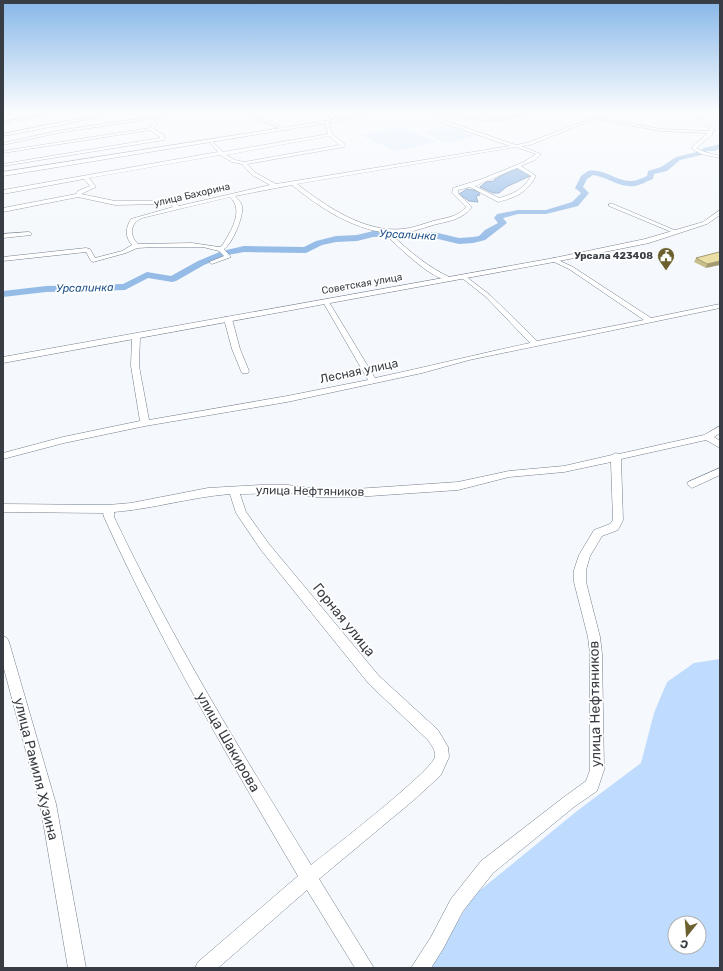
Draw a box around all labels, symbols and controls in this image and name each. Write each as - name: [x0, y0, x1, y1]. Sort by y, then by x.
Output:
- street label: улица Бахорина: [153, 180, 231, 210]
- water label: Урсалинка: [379, 227, 437, 243]
- public building icon: Урсала 423408: [656, 246, 676, 271]
- place label: Урсала 423408: [574, 250, 653, 262]
- street label: Советская улица: [321, 271, 403, 297]
- water label: Урсалинка: [56, 281, 114, 295]
- street label: Лесная улица: [319, 356, 399, 386]
- street label: улица Нефтяников: [256, 483, 365, 499]
- street label: Горная улица: [309, 580, 379, 660]
- street label: улица Нефтяников: [585, 640, 605, 767]
- street label: улица Шакирова: [192, 689, 264, 795]
- street label: улица Рамиля Хузина: [10, 696, 62, 842]
- north arrow: [667, 915, 707, 955]
- text: С: [678, 937, 690, 951]

